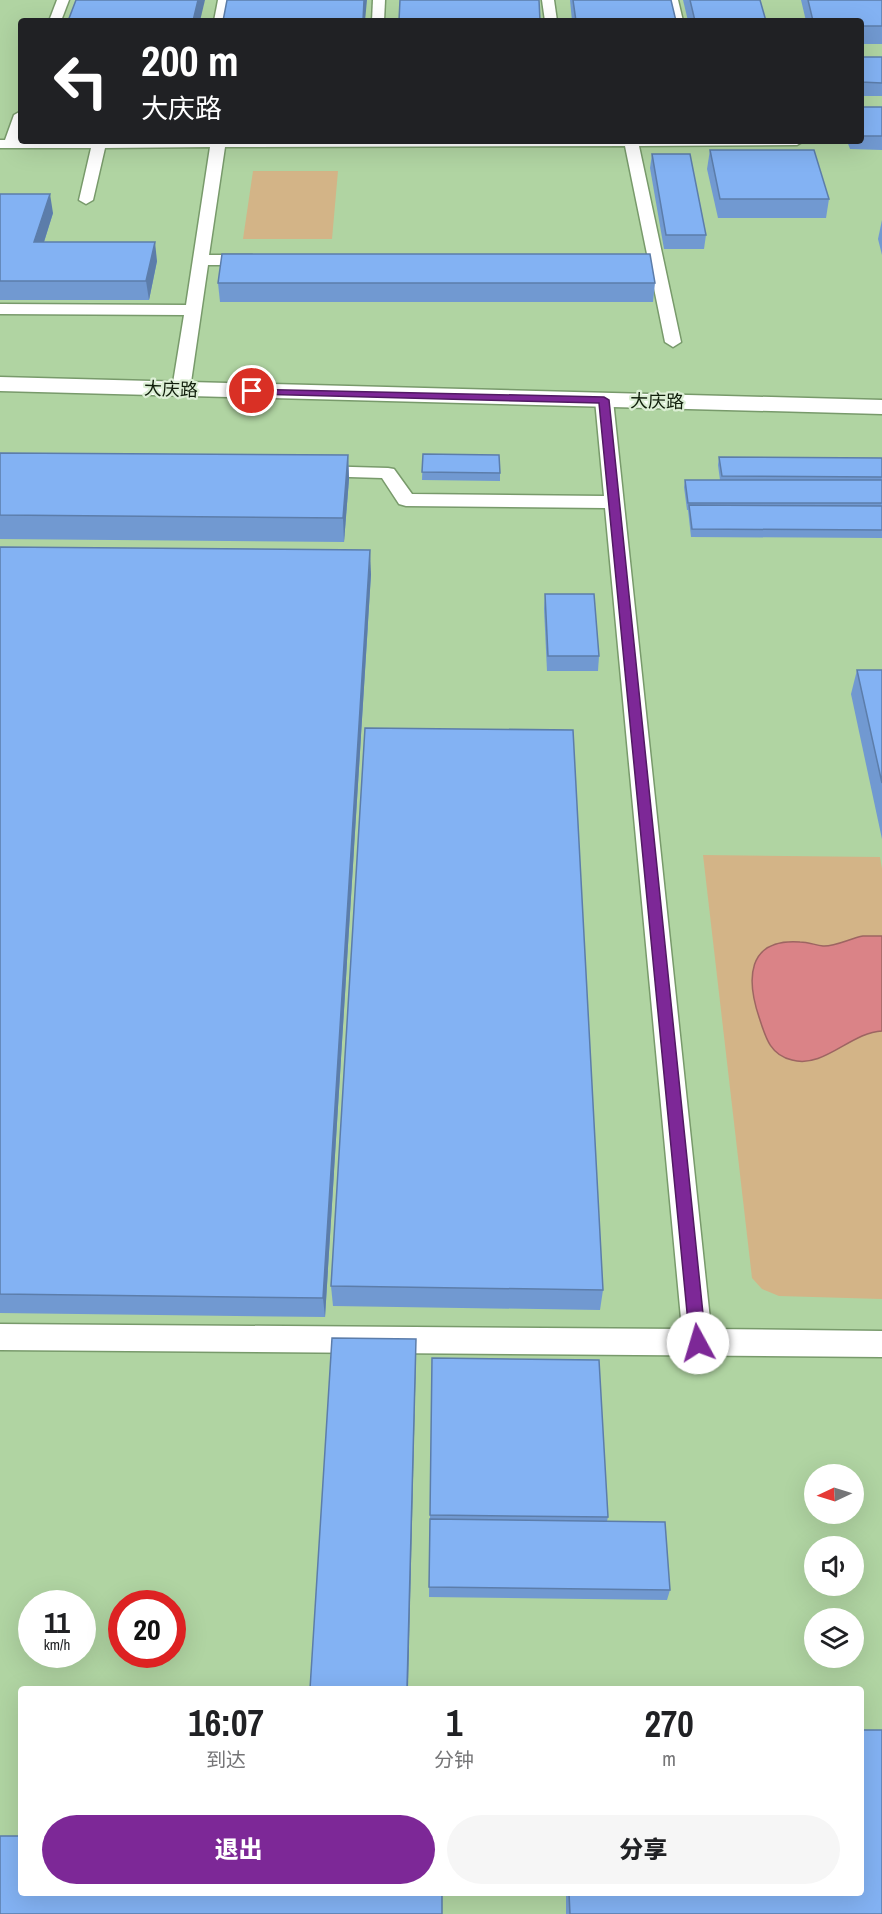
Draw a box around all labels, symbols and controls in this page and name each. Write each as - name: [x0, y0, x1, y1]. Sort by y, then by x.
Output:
- text: 200 m: [141, 33, 239, 89]
- icon: left: [42, 42, 120, 120]
- text: 大庆路: [141, 90, 222, 126]
- pin: [226, 365, 277, 416]
- icon: arrive: [235, 374, 268, 407]
- street label: 大庆路: [144, 376, 198, 402]
- street label: 大庆路: [630, 388, 684, 414]
- position arrow: [666, 1311, 730, 1375]
- north arrow: [804, 1464, 864, 1524]
- map controls: [804, 1464, 864, 1668]
- button: sound: [804, 1536, 864, 1596]
- speed limit sign: 20: [108, 1590, 186, 1668]
- text: 11: [44, 1602, 70, 1642]
- button: layers: [804, 1608, 864, 1668]
- text: km/h: [44, 1634, 70, 1655]
- text: 16:07: [188, 1699, 264, 1747]
- text: 1: [446, 1699, 462, 1747]
- text: 270: [644, 1700, 694, 1748]
- text: m: [662, 1745, 676, 1772]
- text: 到达: [206, 1746, 246, 1773]
- text: 分钟: [434, 1746, 474, 1773]
- button: 退出: [42, 1815, 435, 1884]
- button: 分享: [447, 1815, 840, 1884]

